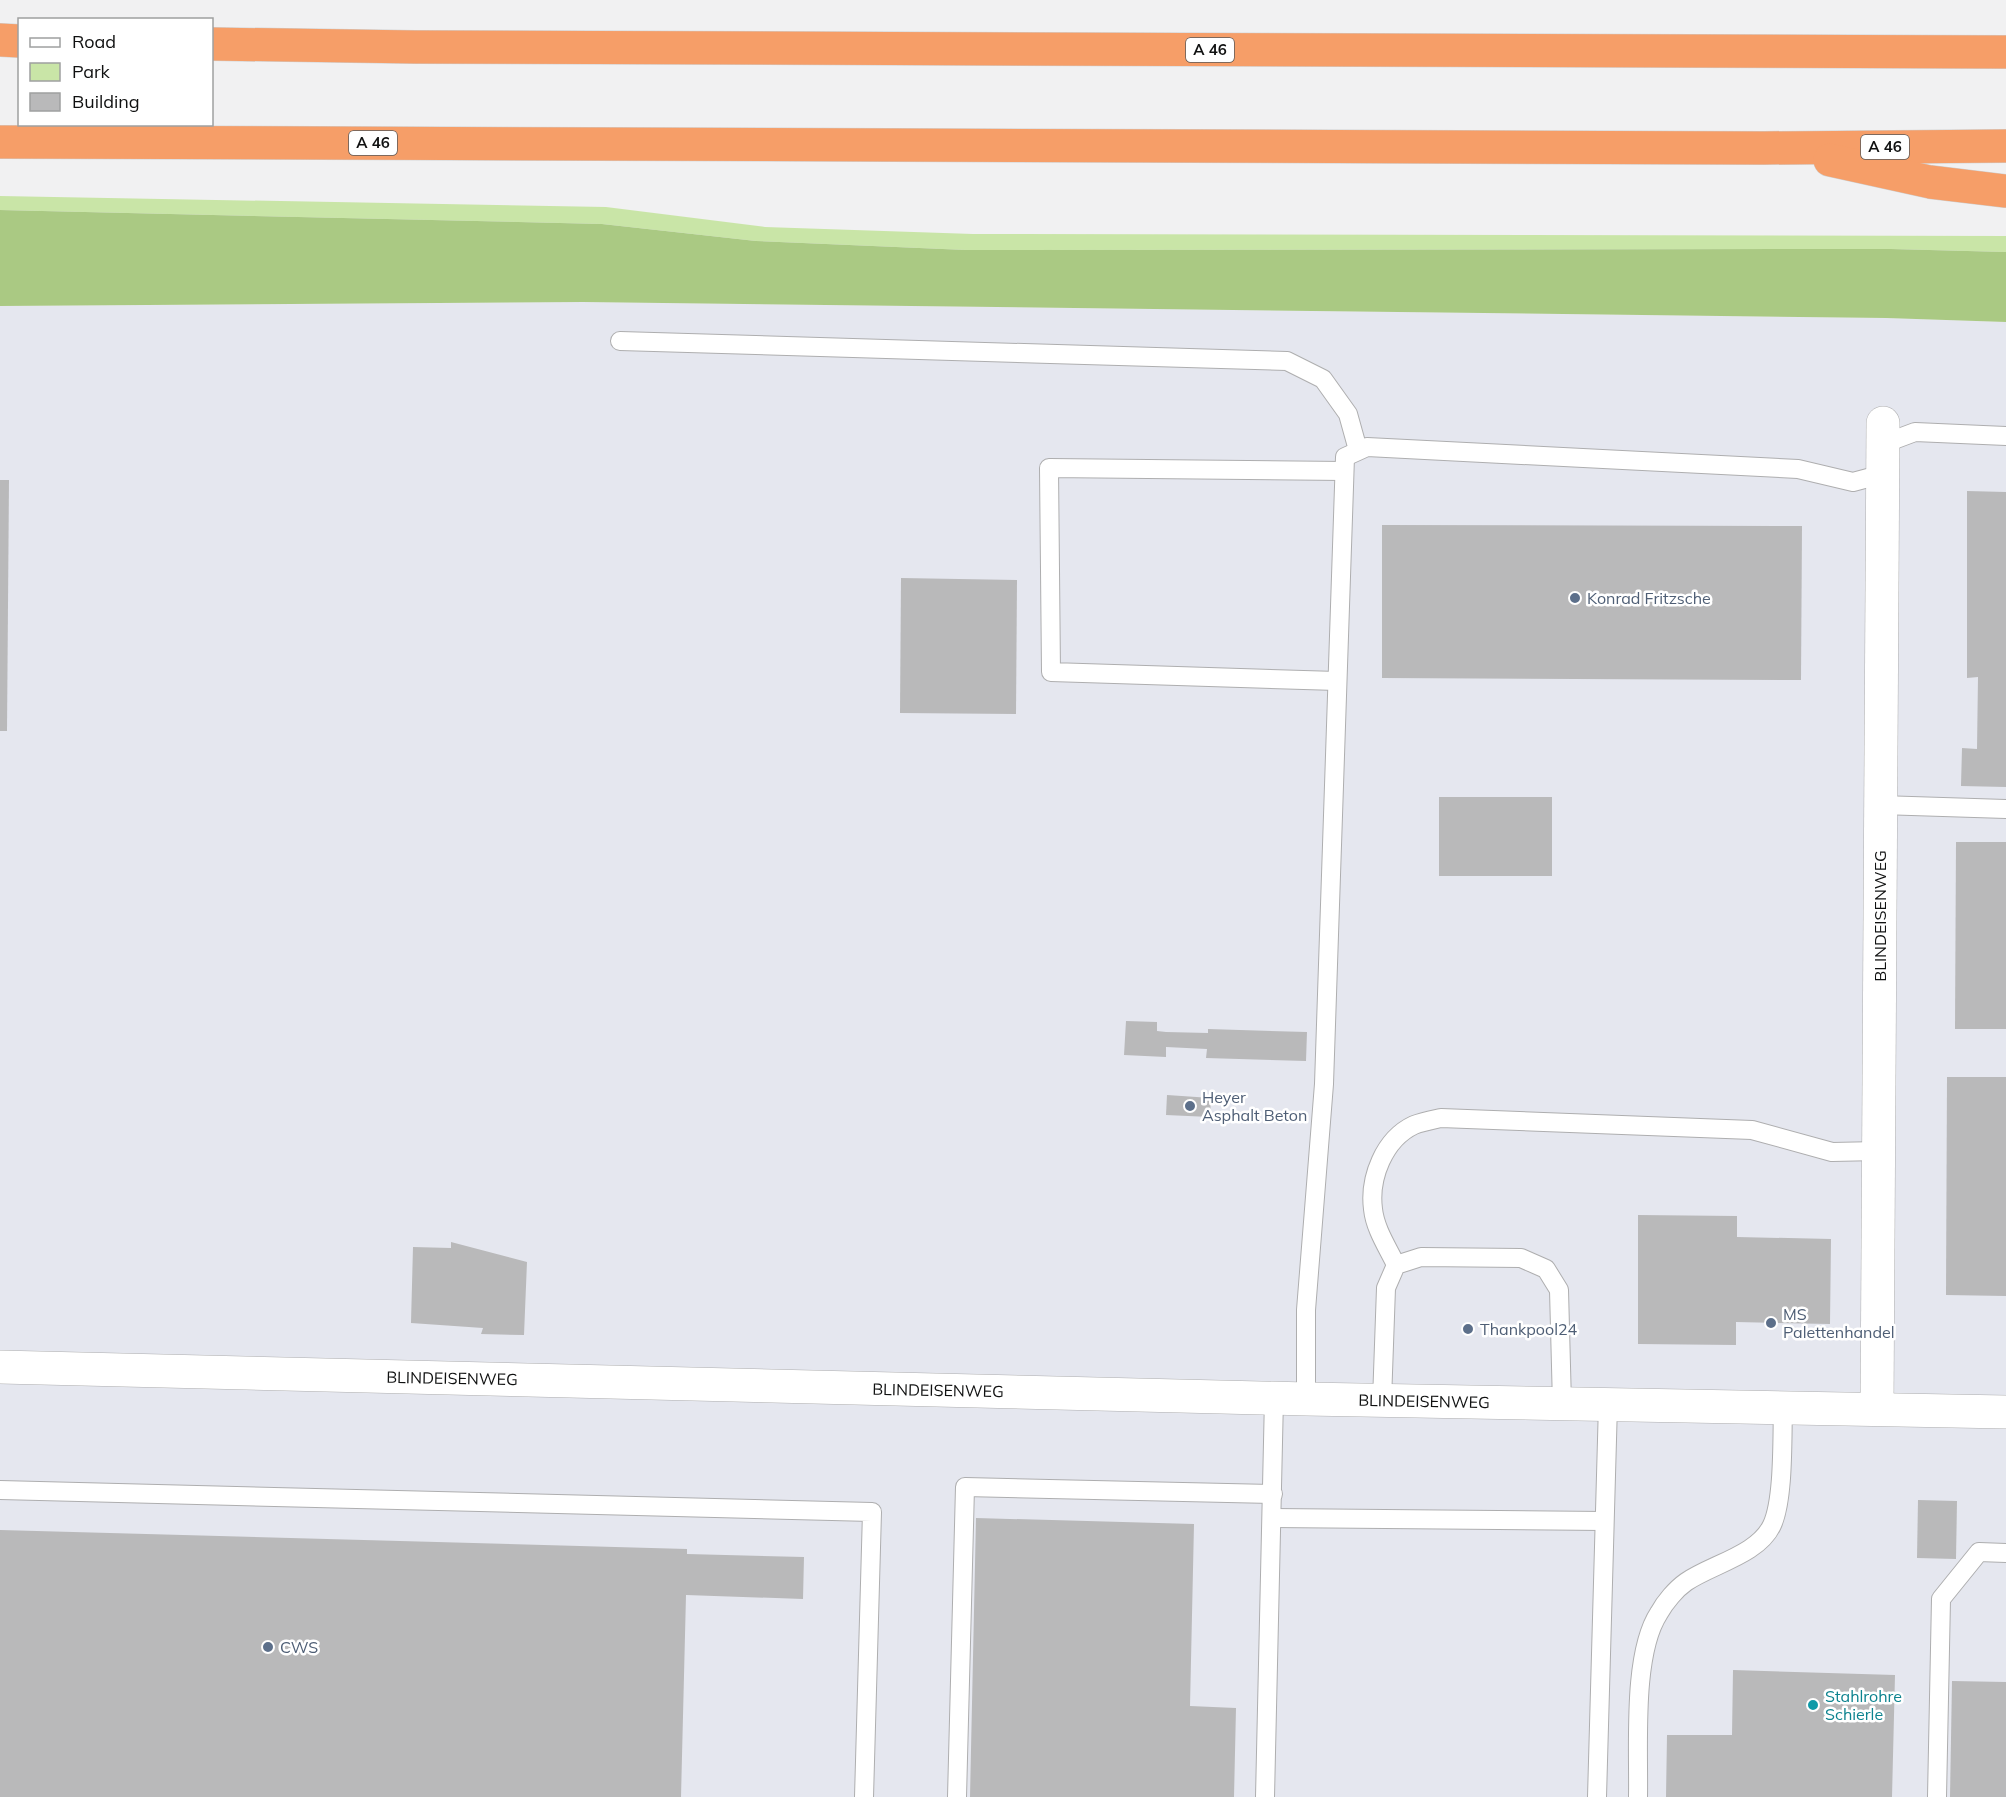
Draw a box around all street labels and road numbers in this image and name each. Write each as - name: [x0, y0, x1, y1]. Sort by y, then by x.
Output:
- road number: A 46: [1186, 38, 1234, 62]
- road number: A 46: [349, 131, 397, 155]
- road number: A 46: [1861, 135, 1909, 159]
- street label: BLINDEISENWEG: [1870, 850, 1890, 982]
- street label: BLINDEISENWEG: [386, 1367, 518, 1389]
- street label: BLINDEISENWEG: [872, 1379, 1004, 1401]
- street label: BLINDEISENWEG: [1358, 1390, 1490, 1412]

